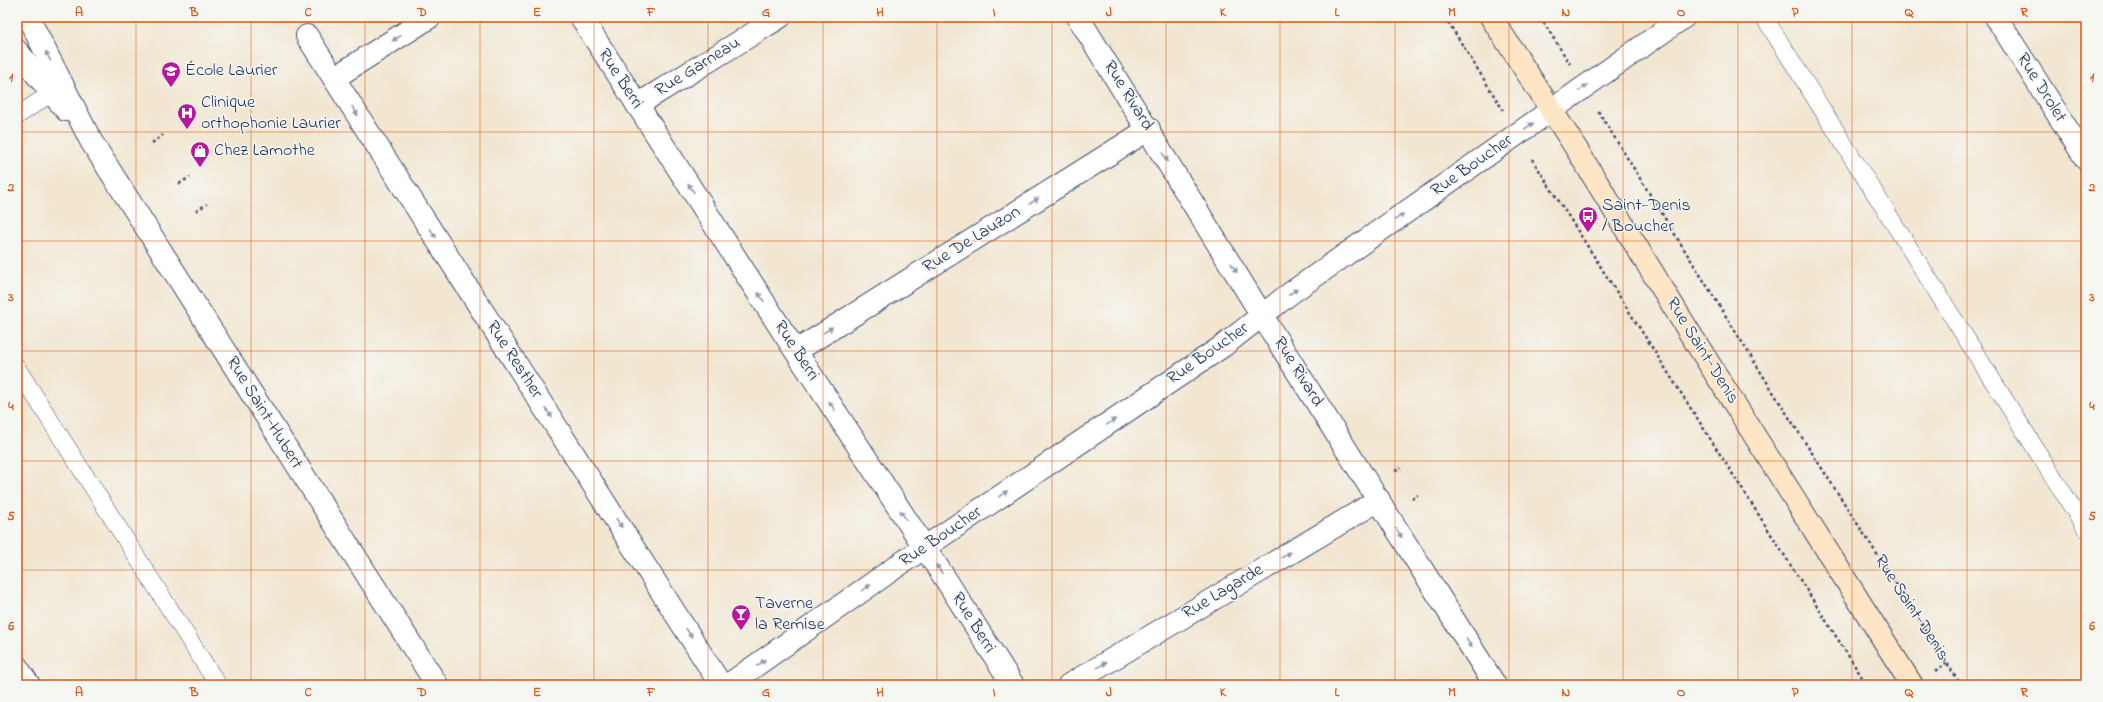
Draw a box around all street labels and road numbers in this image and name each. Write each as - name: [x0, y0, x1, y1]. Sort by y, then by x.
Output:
- street label: Rue Garneau: [650, 30, 746, 104]
- street label: Rue Berri: [591, 44, 649, 114]
- street label: Rue Drolet: [2009, 48, 2073, 128]
- street label: Rue Rivard: [1096, 56, 1160, 136]
- street label: Rue Boucher: [1426, 128, 1519, 204]
- street label: Rue De Lauzon: [918, 200, 1026, 280]
- street label: Rue Saint-Denis: [1659, 293, 1745, 409]
- street label: Rue Resther: [479, 316, 549, 404]
- street label: Rue Berri: [767, 316, 825, 386]
- street label: Rue Boucher: [1162, 316, 1255, 392]
- street label: Rue Rivard: [1266, 332, 1330, 412]
- street label: Rue Saint-Hubert: [219, 351, 309, 475]
- street label: Rue Boucher: [894, 500, 988, 574]
- street label: Rue Saint-Denis: [1867, 550, 1955, 666]
- street label: Rue Lagarde: [1177, 557, 1270, 627]
- street label: Rue Berri: [944, 588, 1002, 658]

